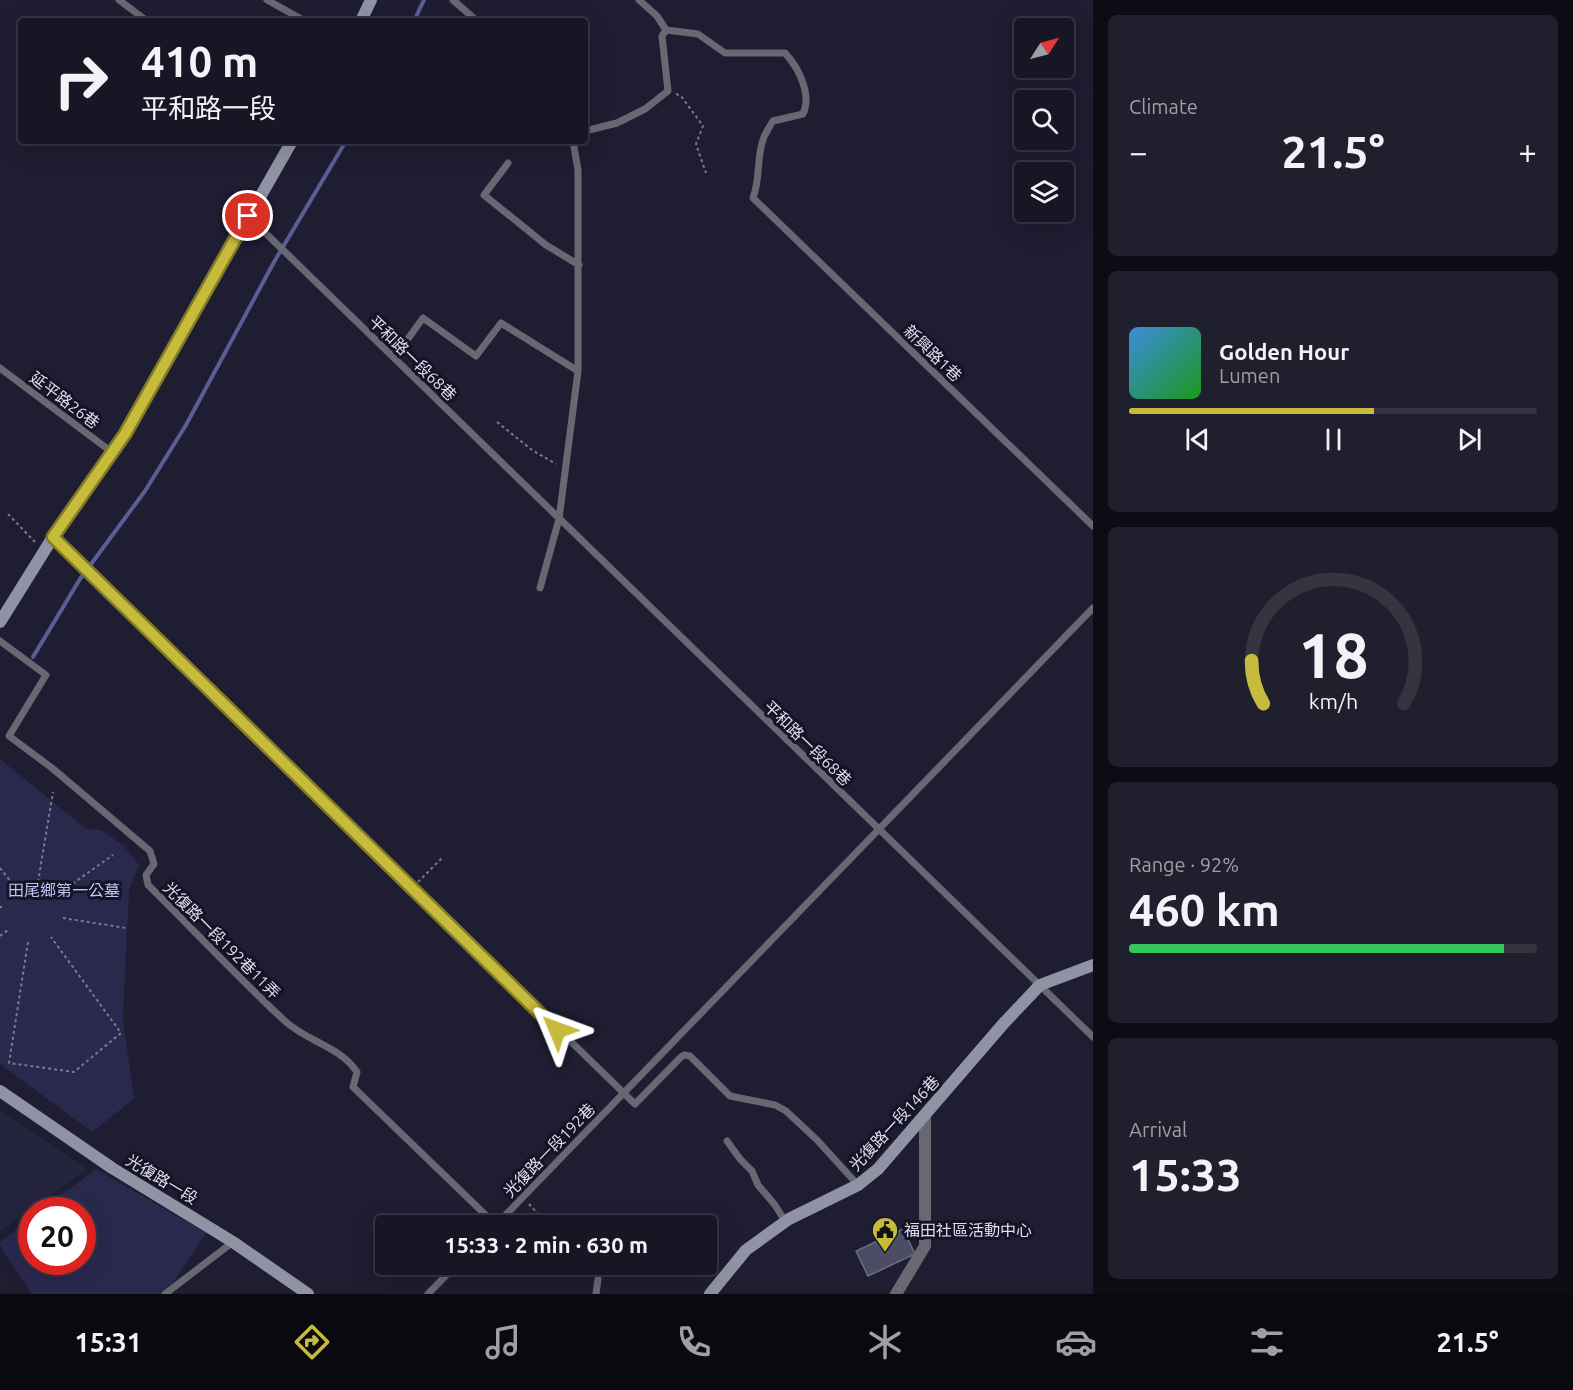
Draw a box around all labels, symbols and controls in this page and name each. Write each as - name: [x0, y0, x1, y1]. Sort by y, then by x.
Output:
- north arrow: [1014, 18, 1074, 78]
- map controls: [1014, 18, 1074, 222]
- text: 410 m: [141, 38, 258, 85]
- icon: right: [42, 42, 120, 120]
- button: search: [1014, 90, 1074, 150]
- text: 平和路一段: [141, 93, 276, 123]
- text: Climate: [1129, 95, 1198, 118]
- text: 21.5°: [1281, 126, 1385, 177]
- text: −: [1129, 133, 1148, 170]
- text: +: [1518, 133, 1537, 170]
- button: layers: [1014, 162, 1074, 222]
- pin: [222, 190, 273, 241]
- icon: arrive: [231, 199, 264, 232]
- street label: 平和路一段68巷: [366, 312, 460, 404]
- street label: 新興路1巷: [900, 321, 966, 385]
- text: Golden Hour: [1219, 339, 1349, 364]
- text: Lumen: [1219, 364, 1280, 387]
- street label: 延平路26巷: [27, 368, 103, 432]
- icon: previous: [1181, 423, 1214, 456]
- icon: pause: [1317, 423, 1350, 456]
- icon: next: [1453, 423, 1486, 456]
- text: 18: [1298, 620, 1368, 690]
- text: km/h: [1308, 689, 1358, 713]
- street label: 平和路一段68巷: [761, 697, 855, 789]
- text: Range · 92%: [1129, 853, 1239, 876]
- street label: 光復路一段192巷11弄: [160, 878, 284, 1002]
- park label: 田尾鄉第一公墓: [8, 881, 120, 899]
- text: 460 km: [1129, 884, 1280, 935]
- position arrow: [525, 998, 589, 1062]
- street label: 光復路一段146巷: [845, 1072, 943, 1174]
- street label: 光復路一段192巷: [500, 1099, 598, 1201]
- text: Arrival: [1129, 1118, 1187, 1141]
- text: 15:33: [1129, 1149, 1242, 1200]
- street label: 光復路一段: [123, 1151, 201, 1207]
- speed limit sign: 20: [18, 1197, 96, 1275]
- public building icon: 福田社區活動中心: [870, 1215, 900, 1253]
- place label: 福田社區活動中心: [904, 1221, 1032, 1239]
- text: 15:33 · 2 min · 630 m: [444, 1232, 648, 1257]
- icon: directions: [291, 1321, 333, 1363]
- icon: music: [482, 1321, 524, 1363]
- icon: phone: [673, 1321, 715, 1363]
- icon: climate: [864, 1321, 906, 1363]
- icon: car: [1055, 1321, 1097, 1363]
- icon: filters: [1246, 1321, 1288, 1363]
- text: 15:31: [74, 1327, 142, 1357]
- text: 21.5°: [1437, 1327, 1498, 1357]

